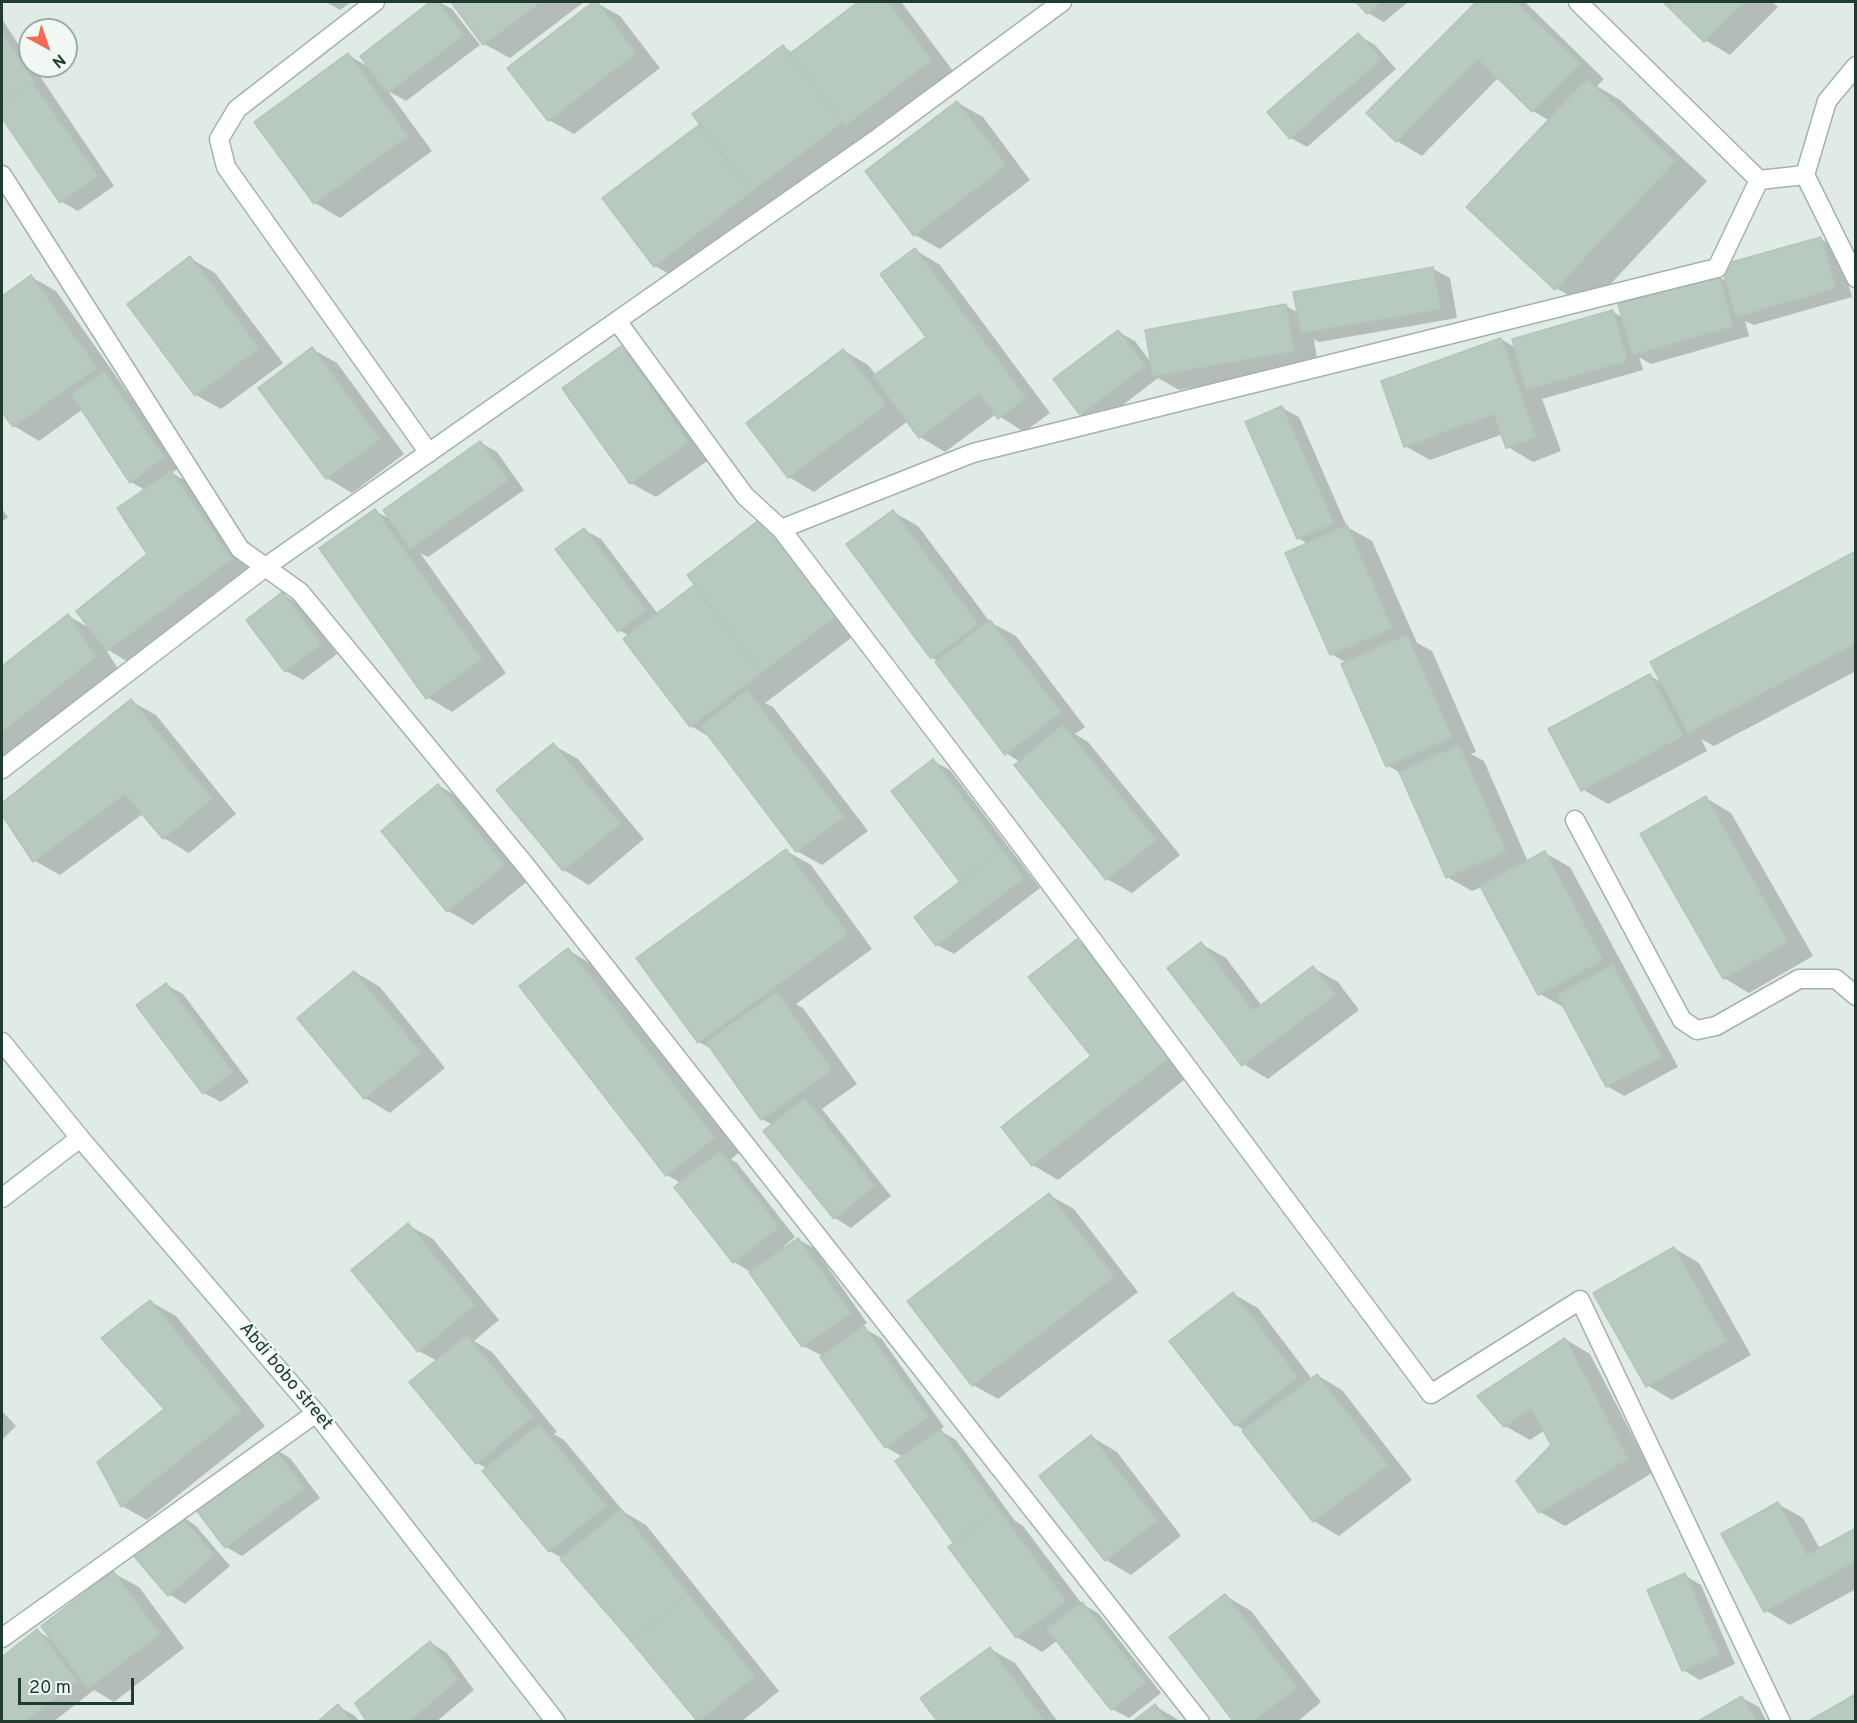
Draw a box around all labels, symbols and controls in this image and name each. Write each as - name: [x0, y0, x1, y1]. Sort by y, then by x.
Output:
- north arrow: [18, 18, 78, 78]
- text: N: [47, 49, 69, 72]
- street label: Abdi bobo street: [234, 1319, 336, 1435]
- scale bar: [21, 1666, 136, 1704]
- text: 20 m: [29, 1677, 71, 1700]

